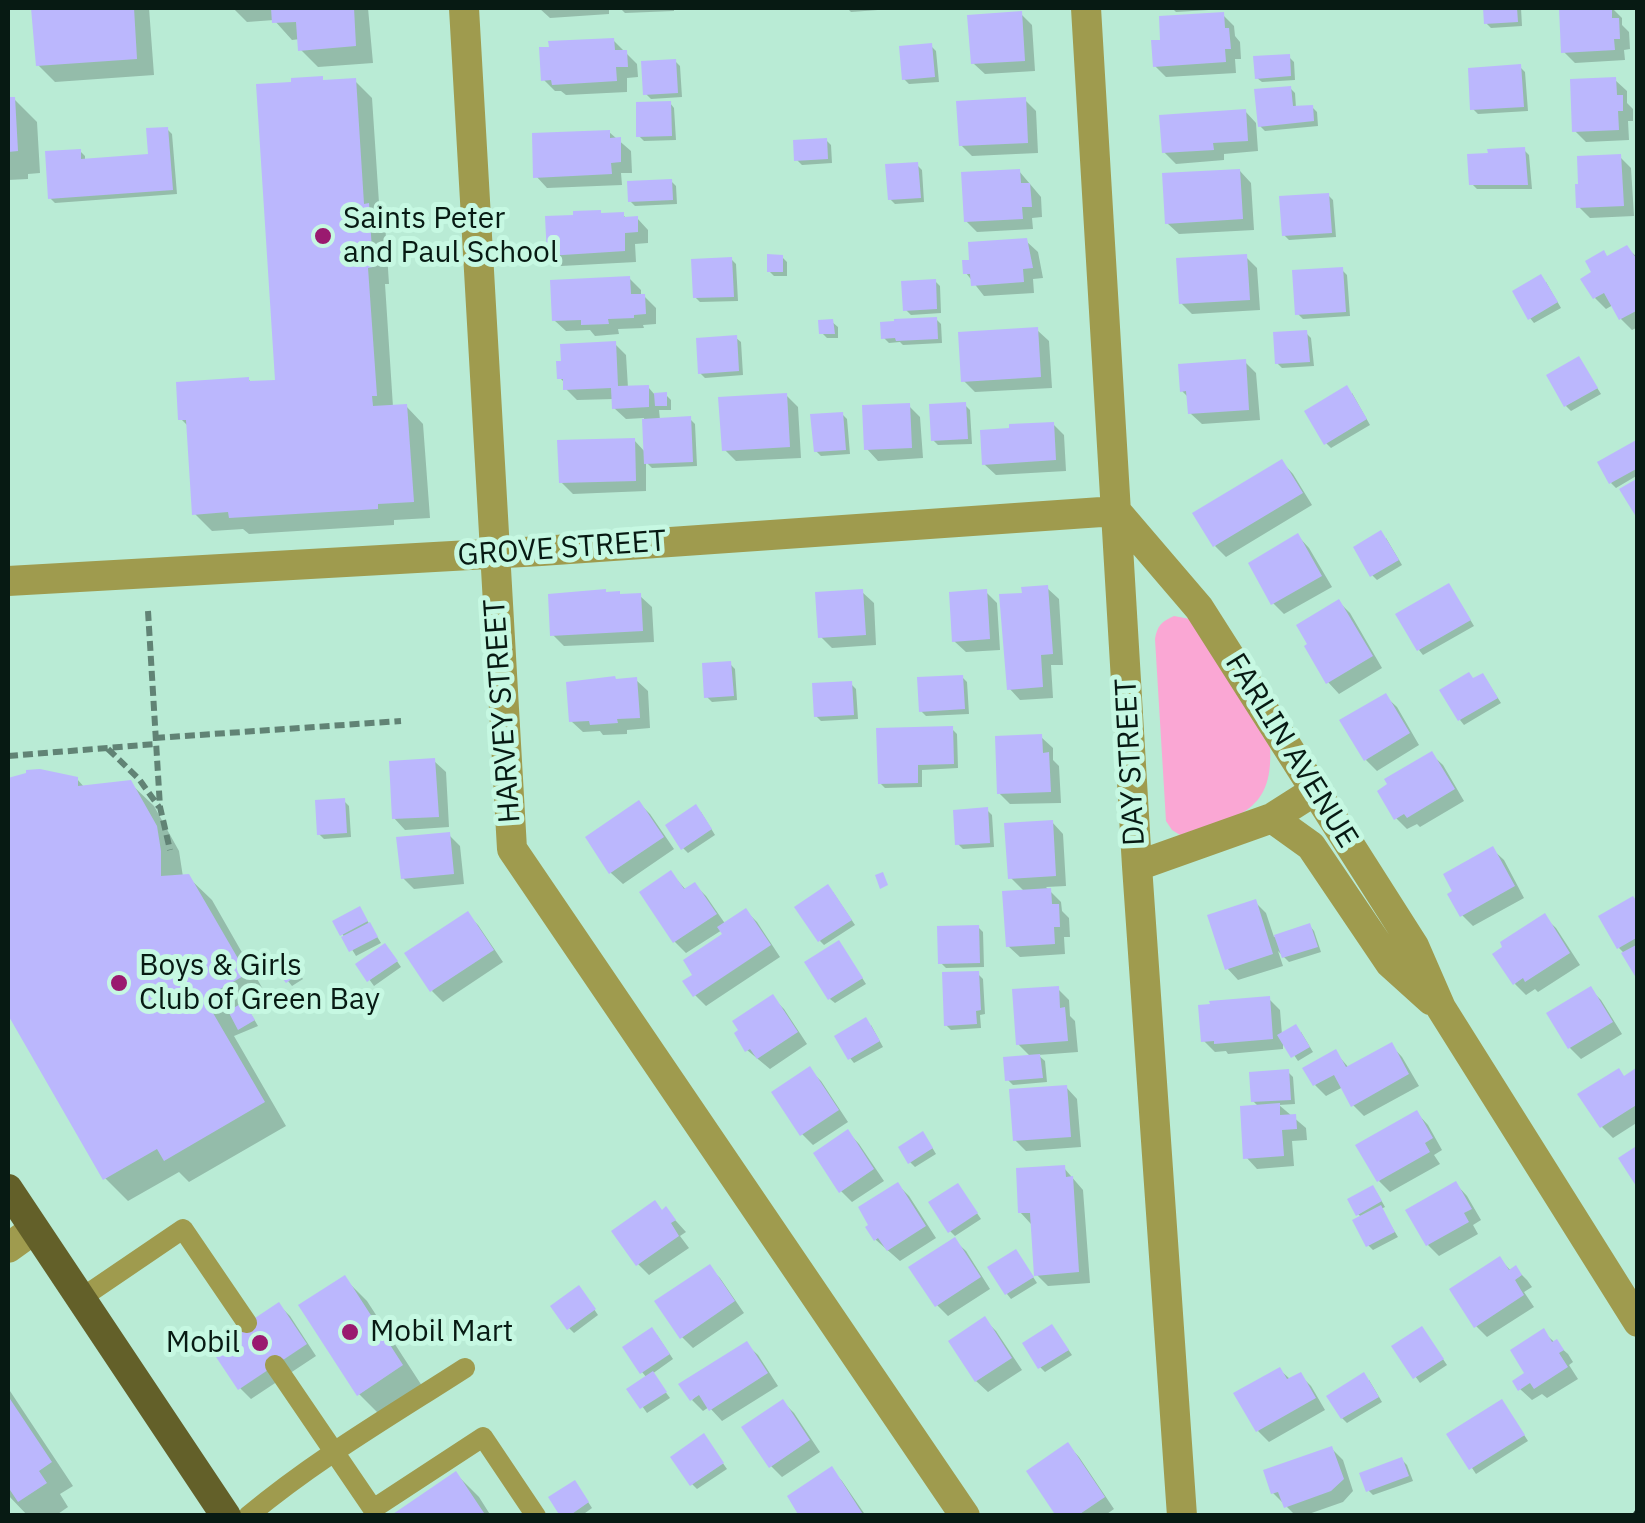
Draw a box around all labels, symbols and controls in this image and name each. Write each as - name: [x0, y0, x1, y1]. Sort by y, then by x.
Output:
- place label: Saints Peter and Paul School: [343, 201, 558, 272]
- marker: Saints Peter and Paul School: [312, 225, 334, 247]
- street label: GROVE STREET: [456, 524, 668, 574]
- street label: HARVEY STREET: [477, 598, 529, 824]
- street label: FARLIN AVENUE: [1217, 647, 1365, 855]
- street label: DAY STREET: [1109, 677, 1153, 847]
- place label: Boys & Girls Club of Green Bay: [139, 948, 380, 1018]
- marker: Boys & Girls Club of Green Bay: [108, 972, 130, 994]
- place label: Mobil Mart: [370, 1314, 513, 1350]
- marker: Mobil Mart: [339, 1321, 361, 1343]
- place label: Mobil: [166, 1325, 240, 1361]
- marker: Mobil: [249, 1332, 271, 1354]

